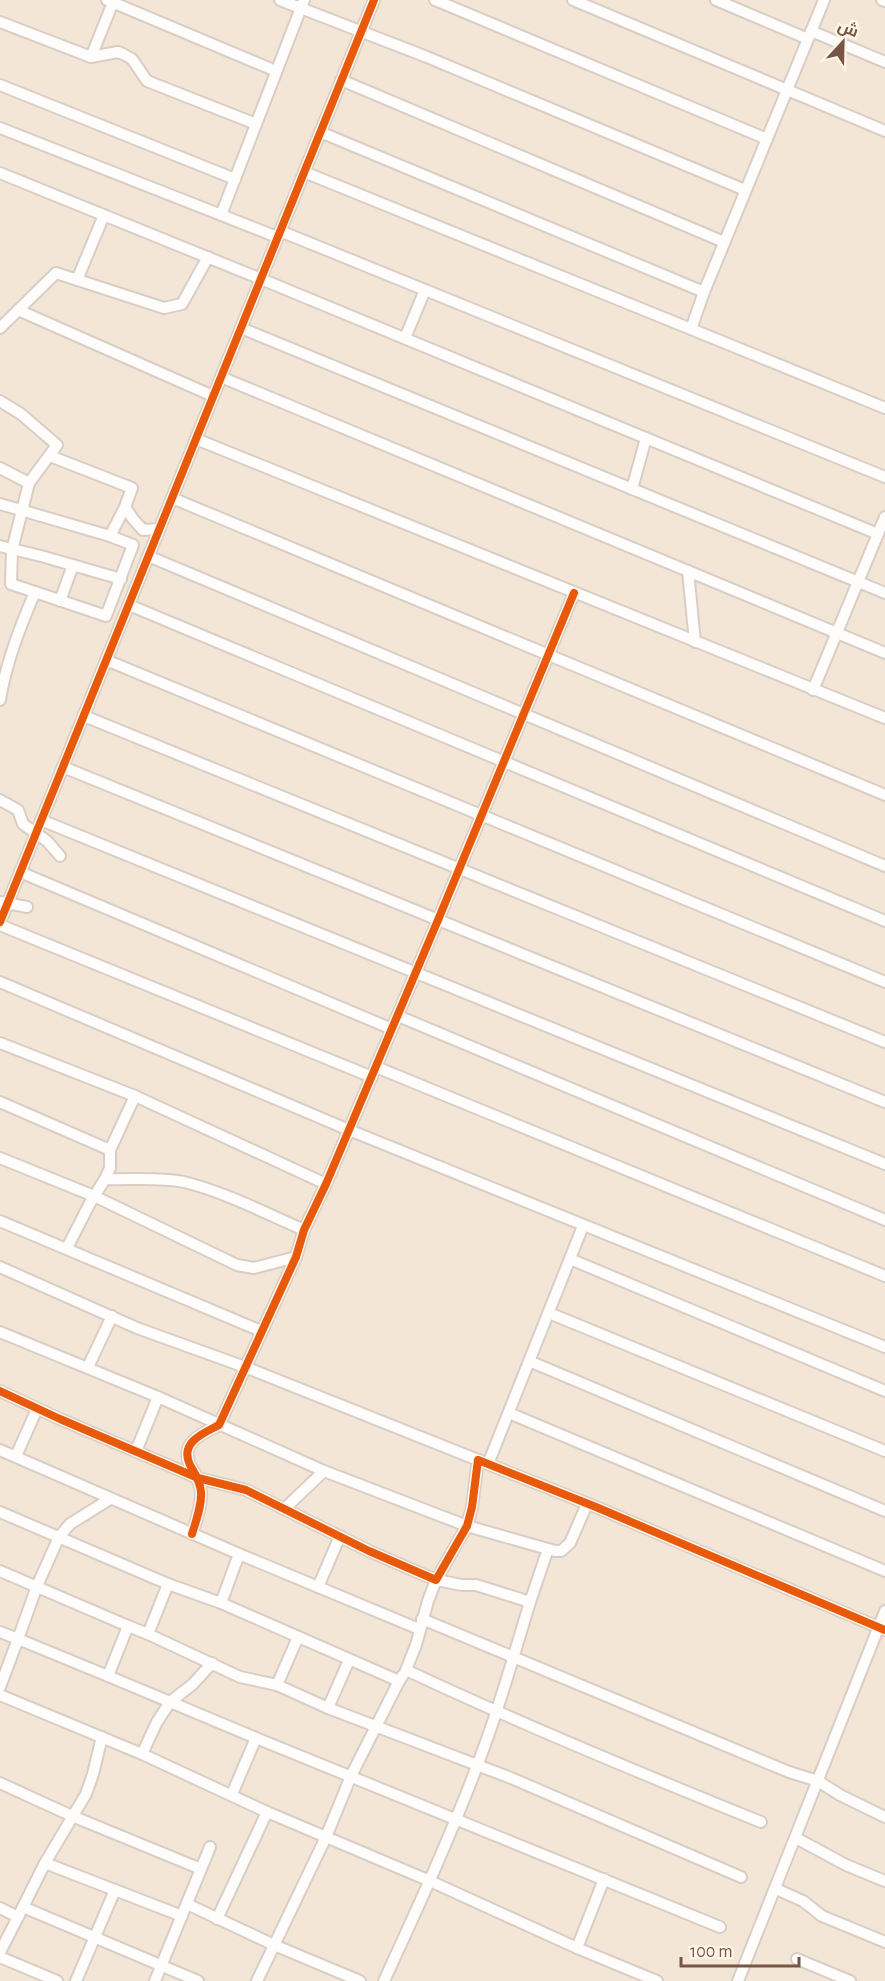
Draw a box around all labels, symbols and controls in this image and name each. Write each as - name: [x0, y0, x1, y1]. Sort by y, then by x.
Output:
- north arrow: [813, 12, 873, 72]
- text: ش: [835, 17, 861, 41]
- scale bar: [681, 1930, 800, 1968]
- text: 100 m: [690, 1943, 733, 1961]

